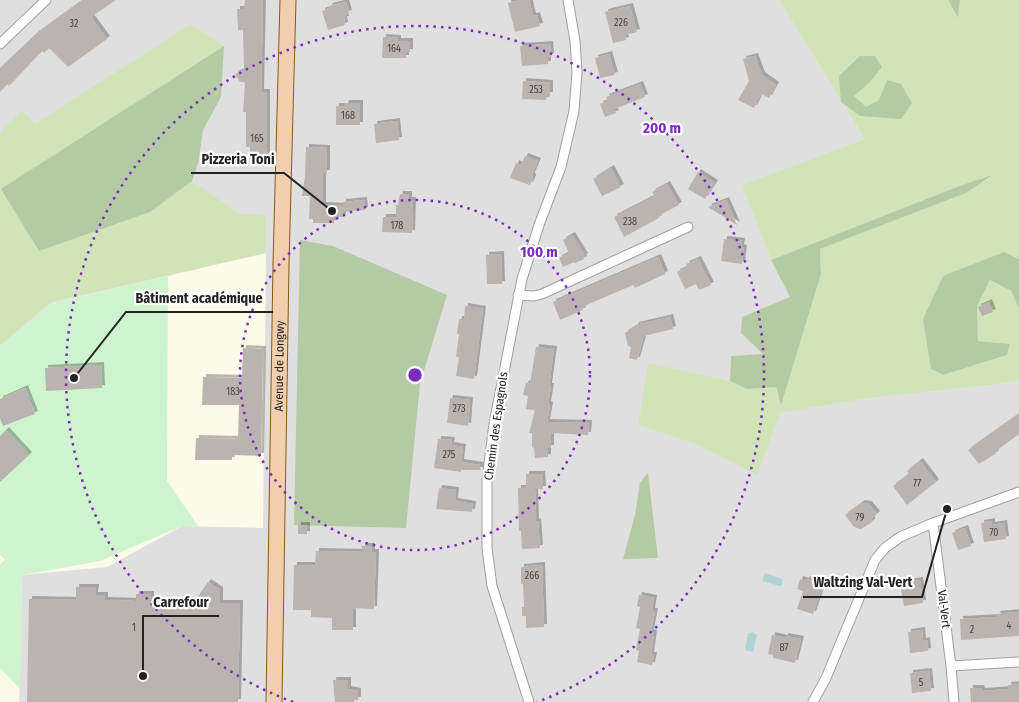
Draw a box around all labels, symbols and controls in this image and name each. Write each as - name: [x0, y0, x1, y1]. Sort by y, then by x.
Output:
- house number: 226: [614, 17, 628, 29]
- house number: 32: [70, 18, 79, 30]
- house number: 164: [387, 43, 401, 55]
- house number: 253: [529, 84, 543, 96]
- house number: 168: [341, 110, 355, 122]
- text: 200 m: [642, 119, 681, 137]
- house number: 165: [250, 133, 264, 145]
- callout: Pizzeria Toni: [191, 144, 284, 173]
- text: Pizzeria Toni: [201, 151, 275, 168]
- house number: 238: [623, 216, 637, 228]
- house number: 178: [391, 220, 403, 232]
- text: 100 m: [520, 243, 558, 261]
- callout: Bâtiment académique: [126, 283, 273, 312]
- text: Bâtiment académique: [135, 290, 263, 307]
- street label: Avenue de Longwy: [272, 320, 287, 412]
- centre of rings: [406, 366, 424, 384]
- street label: Chemin des Espagnols: [481, 371, 511, 481]
- house number: 183: [226, 386, 240, 398]
- house number: 273: [453, 403, 466, 415]
- house number: 275: [443, 449, 456, 461]
- house number: 77: [913, 478, 921, 490]
- house number: 79: [856, 512, 865, 524]
- house number: 70: [989, 527, 999, 539]
- callout: Waltzing Val-Vert: [803, 568, 922, 597]
- house number: 266: [525, 570, 539, 582]
- text: Waltzing Val-Vert: [813, 574, 914, 591]
- callout: Carrefour: [143, 587, 219, 616]
- street label: Val-Vert: [935, 589, 953, 629]
- text: Carrefour: [153, 594, 210, 611]
- house number: 4: [1007, 620, 1012, 632]
- house number: 1: [132, 622, 136, 634]
- house number: 2: [970, 624, 975, 636]
- house number: 87: [780, 642, 788, 654]
- house number: 5: [919, 677, 924, 689]

